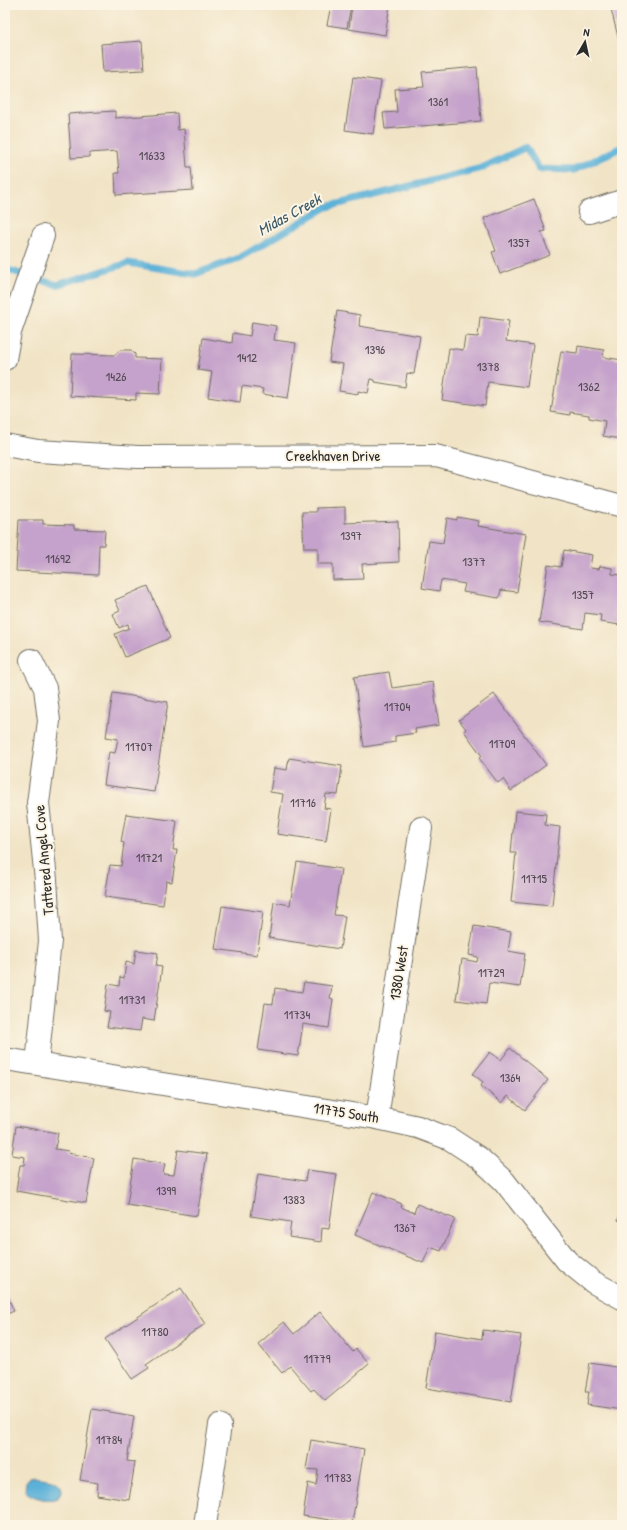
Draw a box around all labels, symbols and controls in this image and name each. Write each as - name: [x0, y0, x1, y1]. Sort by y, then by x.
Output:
- north arrow: [565, 22, 605, 62]
- text: N: [583, 25, 591, 40]
- house number: 1361: [428, 92, 449, 110]
- house number: 11633: [139, 146, 165, 164]
- water label: Midas Creek: [253, 187, 326, 241]
- house number: 1357: [508, 233, 530, 251]
- house number: 1396: [365, 340, 385, 358]
- house number: 1412: [237, 348, 257, 366]
- house number: 1378: [477, 357, 500, 375]
- house number: 1426: [106, 367, 126, 385]
- house number: 1362: [578, 377, 600, 395]
- street label: Creekhaven Drive: [286, 445, 380, 466]
- house number: 1397: [340, 526, 362, 544]
- house number: 11692: [45, 549, 71, 567]
- house number: 1377: [462, 552, 486, 570]
- house number: 1357: [572, 585, 594, 603]
- house number: 11704: [384, 697, 410, 715]
- house number: 11709: [489, 734, 515, 752]
- house number: 11707: [125, 737, 153, 755]
- house number: 11716: [290, 793, 316, 811]
- street label: Tattered Angel Cove: [28, 804, 59, 916]
- house number: 11721: [136, 848, 163, 866]
- house number: 11715: [521, 869, 548, 887]
- street label: 1380 West: [384, 943, 413, 1002]
- house number: 11729: [478, 963, 505, 981]
- house number: 11731: [119, 990, 145, 1008]
- house number: 11734: [284, 1005, 310, 1023]
- house number: 1364: [500, 1068, 520, 1086]
- street label: 11775 South: [312, 1097, 380, 1128]
- house number: 1399: [156, 1181, 176, 1199]
- house number: 1383: [283, 1190, 305, 1208]
- house number: 1367: [394, 1218, 416, 1236]
- house number: 11780: [141, 1322, 169, 1340]
- house number: 11779: [303, 1349, 331, 1367]
- house number: 11784: [96, 1430, 122, 1448]
- house number: 11783: [324, 1468, 352, 1486]

